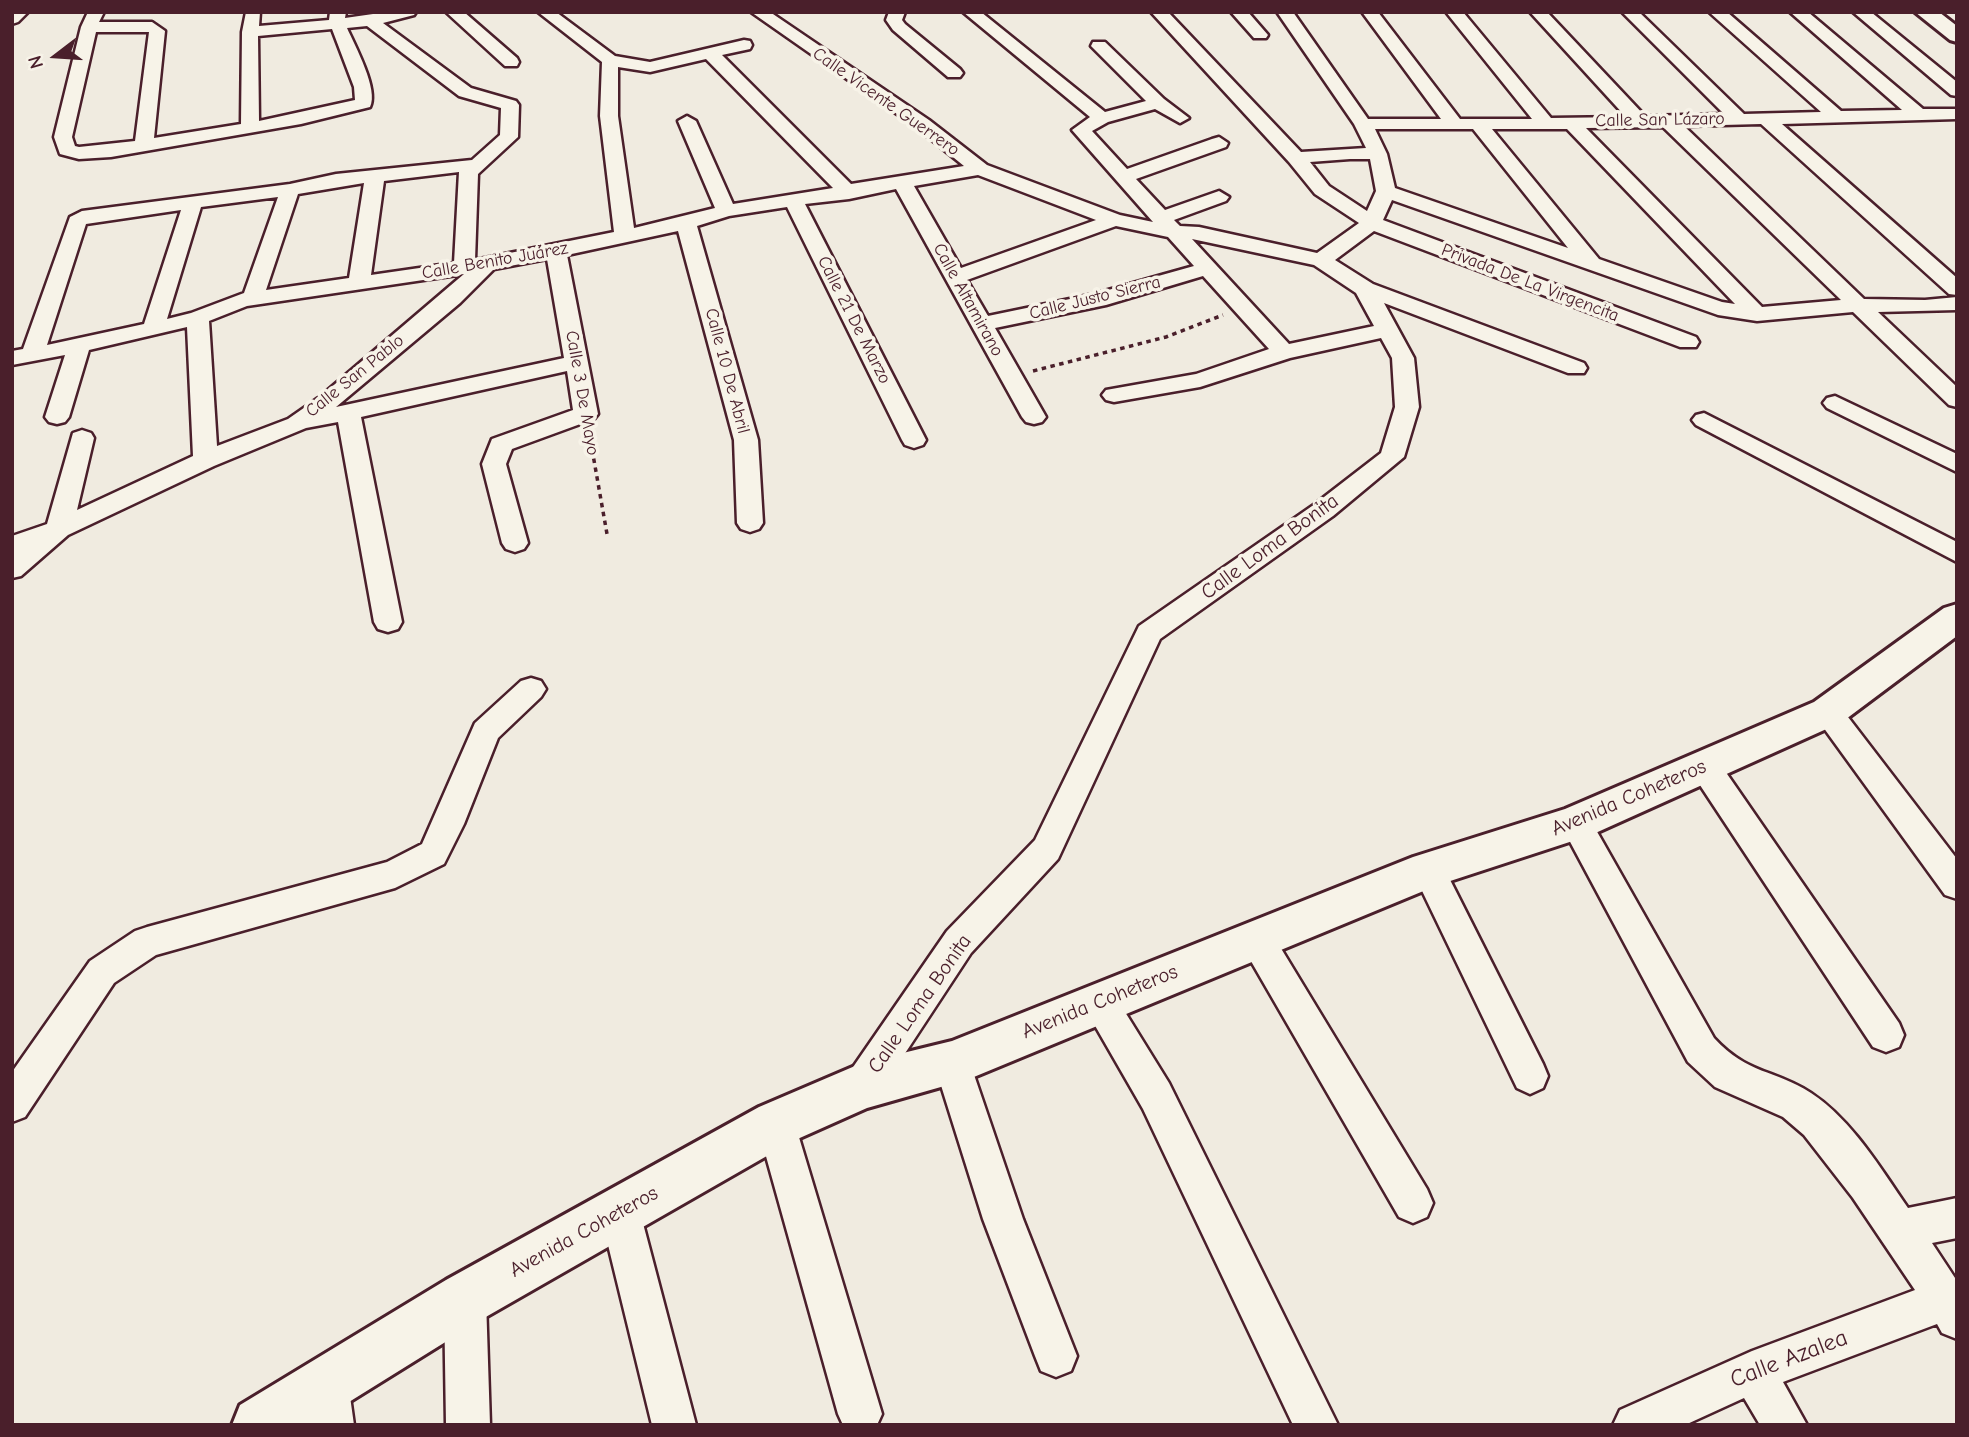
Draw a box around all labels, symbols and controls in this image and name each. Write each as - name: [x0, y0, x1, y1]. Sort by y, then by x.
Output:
- north arrow: [21, 21, 91, 91]
- street label: Calle Vicente Guerrero: [808, 43, 964, 161]
- text: N: [24, 53, 48, 71]
- street label: Calle San Lázaro: [1595, 108, 1725, 132]
- street label: Calle Benito Juárez: [420, 238, 570, 284]
- street label: Privada De La Virgencita: [1438, 239, 1622, 327]
- street label: Calle Altamirano: [928, 240, 1008, 360]
- street label: Calle 21 De Marzo: [812, 252, 896, 388]
- street label: Calle Justo Sierra: [1027, 271, 1163, 325]
- street label: Calle 10 De Abril: [700, 306, 754, 436]
- street label: Calle 3 De Mayo: [560, 329, 604, 457]
- street label: Calle San Pablo: [302, 330, 408, 422]
- street label: Calle Loma Bonita: [1196, 489, 1344, 605]
- street label: Avenida Coheteros: [1548, 754, 1710, 842]
- street label: Calle Loma Bonita: [863, 930, 977, 1078]
- street label: Avenida Coheteros: [1018, 959, 1182, 1045]
- street label: Avenida Coheteros: [505, 1181, 663, 1283]
- street label: Calle Azalea: [1726, 1323, 1852, 1395]

